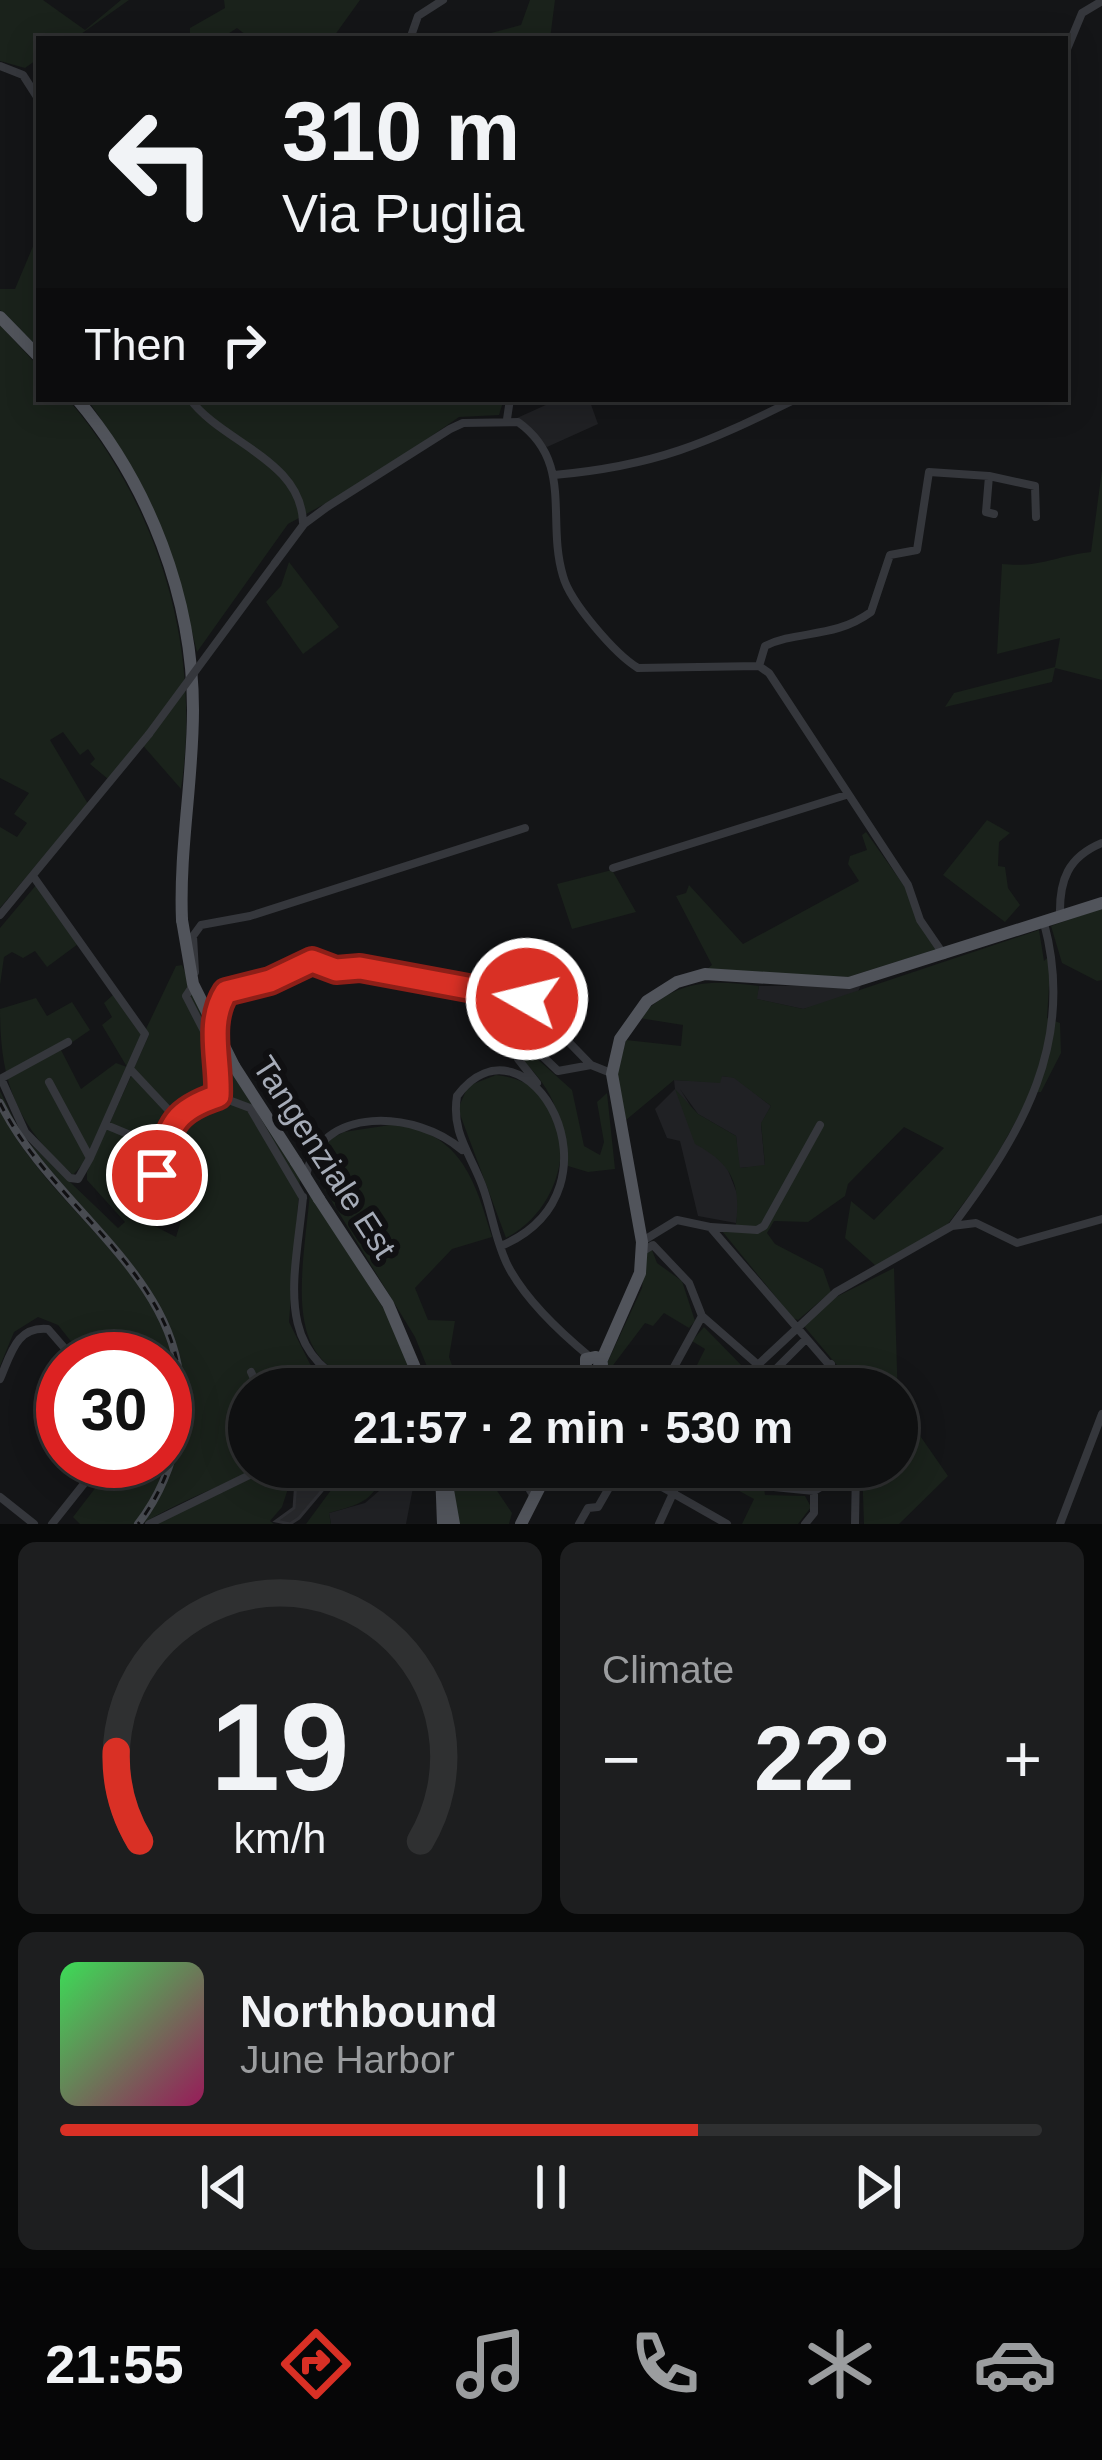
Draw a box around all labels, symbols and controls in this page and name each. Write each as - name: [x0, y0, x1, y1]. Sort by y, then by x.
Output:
- icon: left: [84, 84, 240, 240]
- text: 310 m: [282, 84, 520, 178]
- text: Via Puglia: [282, 183, 524, 243]
- icon: right: [211, 312, 277, 378]
- text: Then: [84, 319, 187, 370]
- position arrow: [464, 936, 590, 1062]
- street label: Tangenziale Est: [246, 1049, 404, 1265]
- pin: [106, 1124, 208, 1226]
- icon: arrive: [124, 1142, 190, 1208]
- speed limit sign: 30: [36, 1332, 192, 1488]
- text: 21:57 · 2 min · 530 m: [353, 1402, 793, 1453]
- text: Climate: [602, 1648, 734, 1691]
- text: 19: [211, 1677, 349, 1816]
- text: 22°: [754, 1709, 890, 1809]
- text: −: [602, 1722, 641, 1796]
- text: +: [1003, 1722, 1042, 1796]
- text: km/h: [234, 1814, 326, 1862]
- text: Northbound: [240, 1986, 497, 2037]
- text: June Harbor: [240, 2038, 455, 2081]
- icon: previous: [191, 2154, 257, 2220]
- icon: pause: [518, 2154, 584, 2220]
- icon: next: [845, 2154, 911, 2220]
- icon: directions: [274, 2322, 358, 2406]
- icon: music: [449, 2322, 533, 2406]
- icon: phone: [623, 2322, 707, 2406]
- icon: climate: [798, 2322, 882, 2406]
- icon: car: [973, 2322, 1057, 2406]
- text: 21:55: [45, 2334, 183, 2394]

